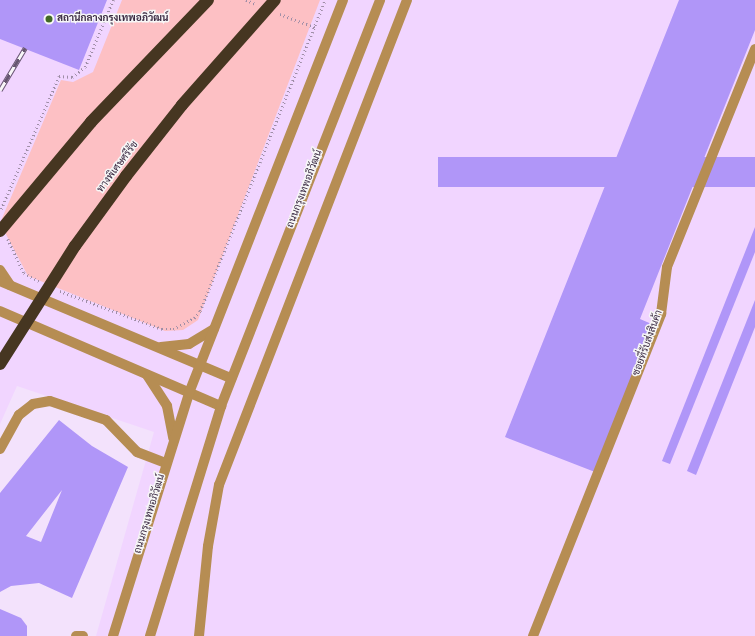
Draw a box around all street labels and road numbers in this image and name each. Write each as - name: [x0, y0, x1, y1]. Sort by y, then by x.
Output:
- street label: ทางพิเศษศรีรัช: [95, 139, 141, 195]
- street label: ถนนกรุงเทพอภิวัฒน์: [285, 148, 325, 230]
- street label: ซอยที่รับส่งสินค้า: [631, 309, 665, 377]
- street label: ถนนกรุงเทพอภิวัฒน์: [132, 473, 168, 555]

